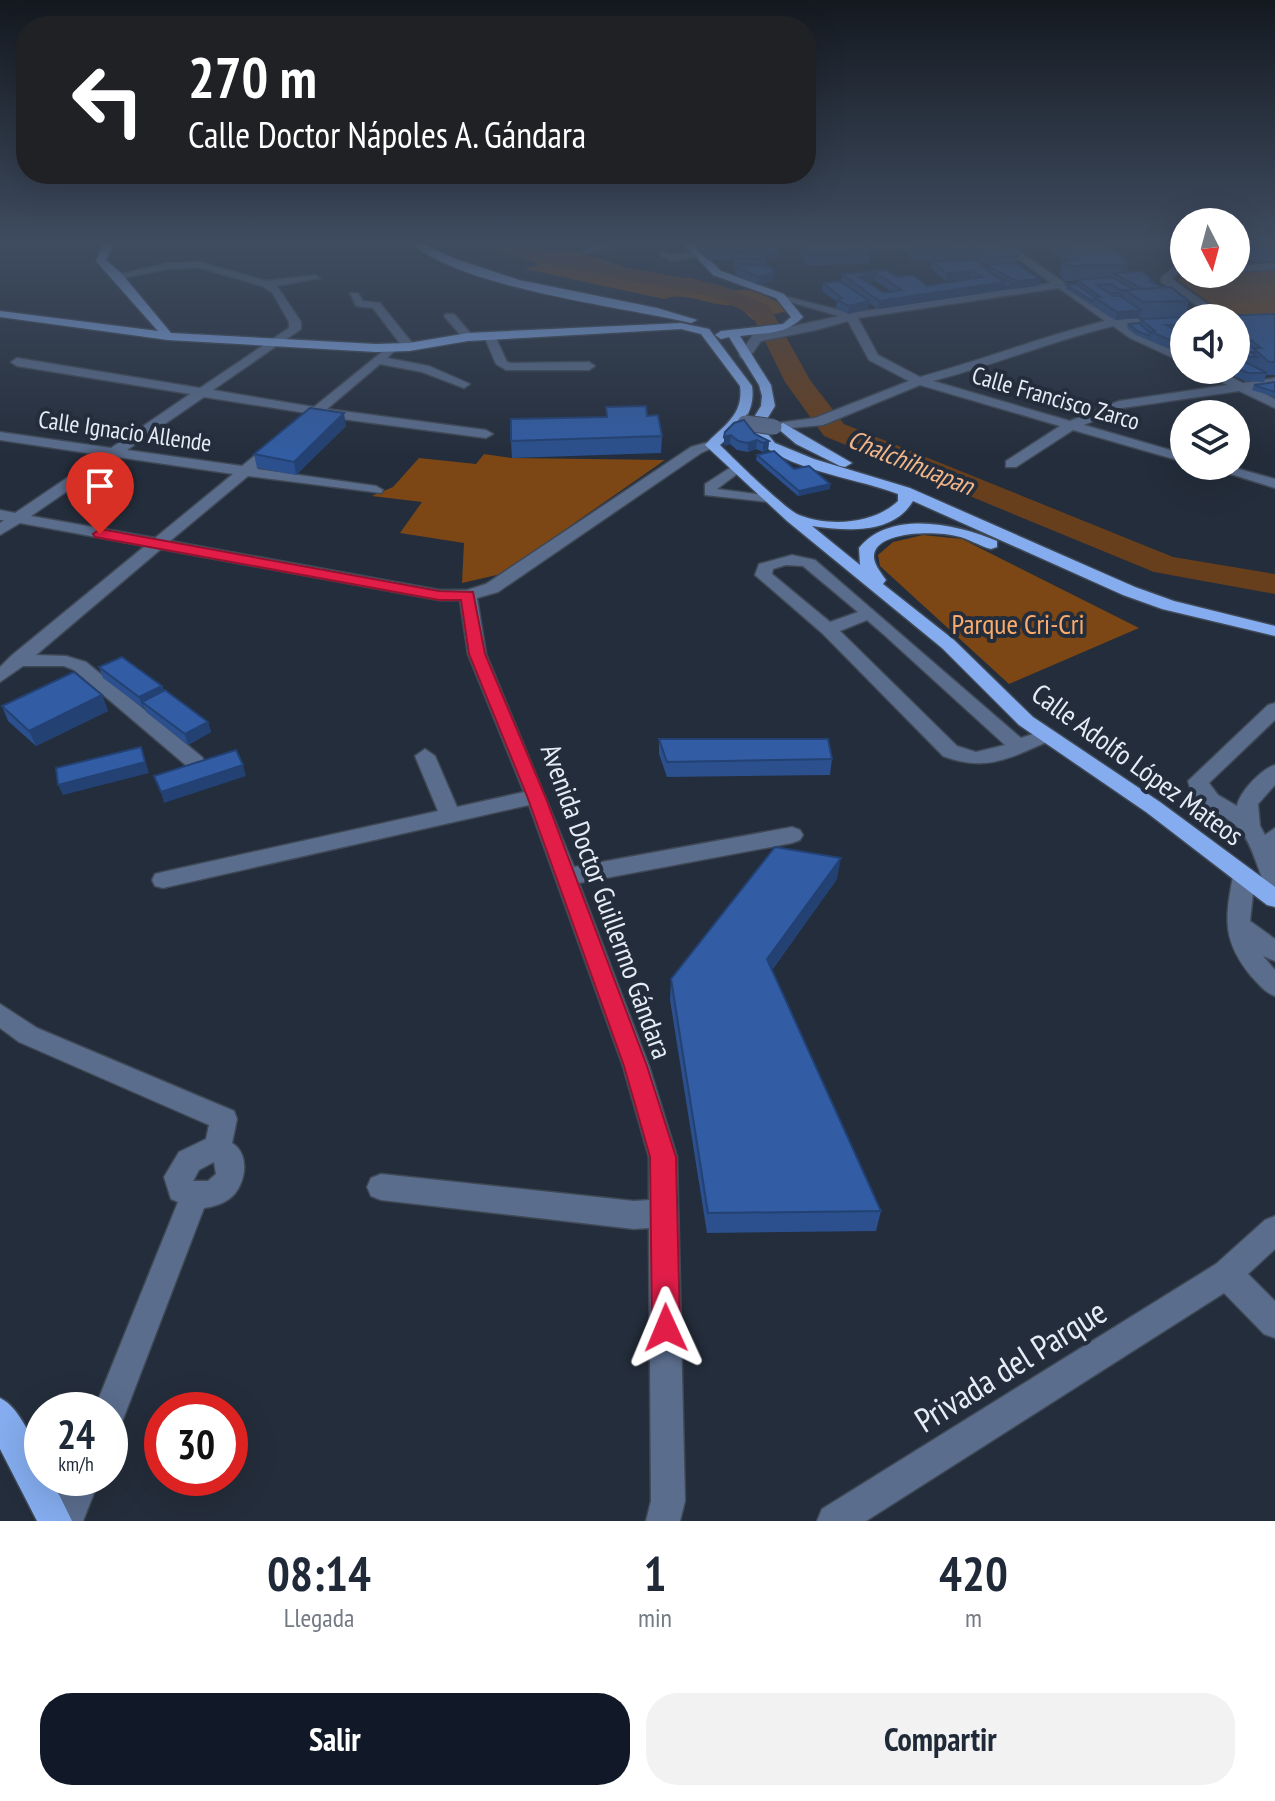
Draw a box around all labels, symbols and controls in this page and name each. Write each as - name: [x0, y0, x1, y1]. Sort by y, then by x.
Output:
- text: 270 m: [188, 41, 317, 113]
- icon: left: [56, 48, 160, 152]
- text: Calle Doctor Nápoles A. Gándara: [188, 111, 586, 158]
- north arrow: [1170, 208, 1250, 288]
- map controls: [1170, 208, 1250, 480]
- button: sound: [1170, 304, 1250, 384]
- street label: Calle Francisco Zarco: [969, 359, 1143, 437]
- button: layers: [1170, 400, 1250, 480]
- street label: Calle Ignacio Allende: [36, 404, 214, 458]
- water label: Chalchihuapan: [843, 422, 980, 503]
- pin: [66, 452, 134, 534]
- icon: arrive: [78, 464, 122, 508]
- park label: Parque Cri-Cri: [951, 605, 1085, 642]
- street label: Calle Adolfo López Mateos: [1025, 675, 1251, 853]
- street label: Avenida Doctor Guillermo Gándara: [533, 739, 681, 1063]
- position arrow: [624, 1286, 708, 1370]
- street label: Privada del Parque: [906, 1289, 1114, 1441]
- speed limit sign: 30: [144, 1392, 248, 1496]
- text: 24: [57, 1408, 95, 1460]
- text: km/h: [58, 1451, 94, 1477]
- text: 08:14: [267, 1542, 371, 1604]
- text: 1: [644, 1542, 666, 1604]
- text: 420: [939, 1542, 1008, 1604]
- text: Llegada: [284, 1601, 354, 1634]
- text: min: [638, 1601, 672, 1634]
- text: m: [965, 1601, 982, 1634]
- button: Salir: [40, 1693, 630, 1785]
- button: Compartir: [646, 1693, 1235, 1785]

